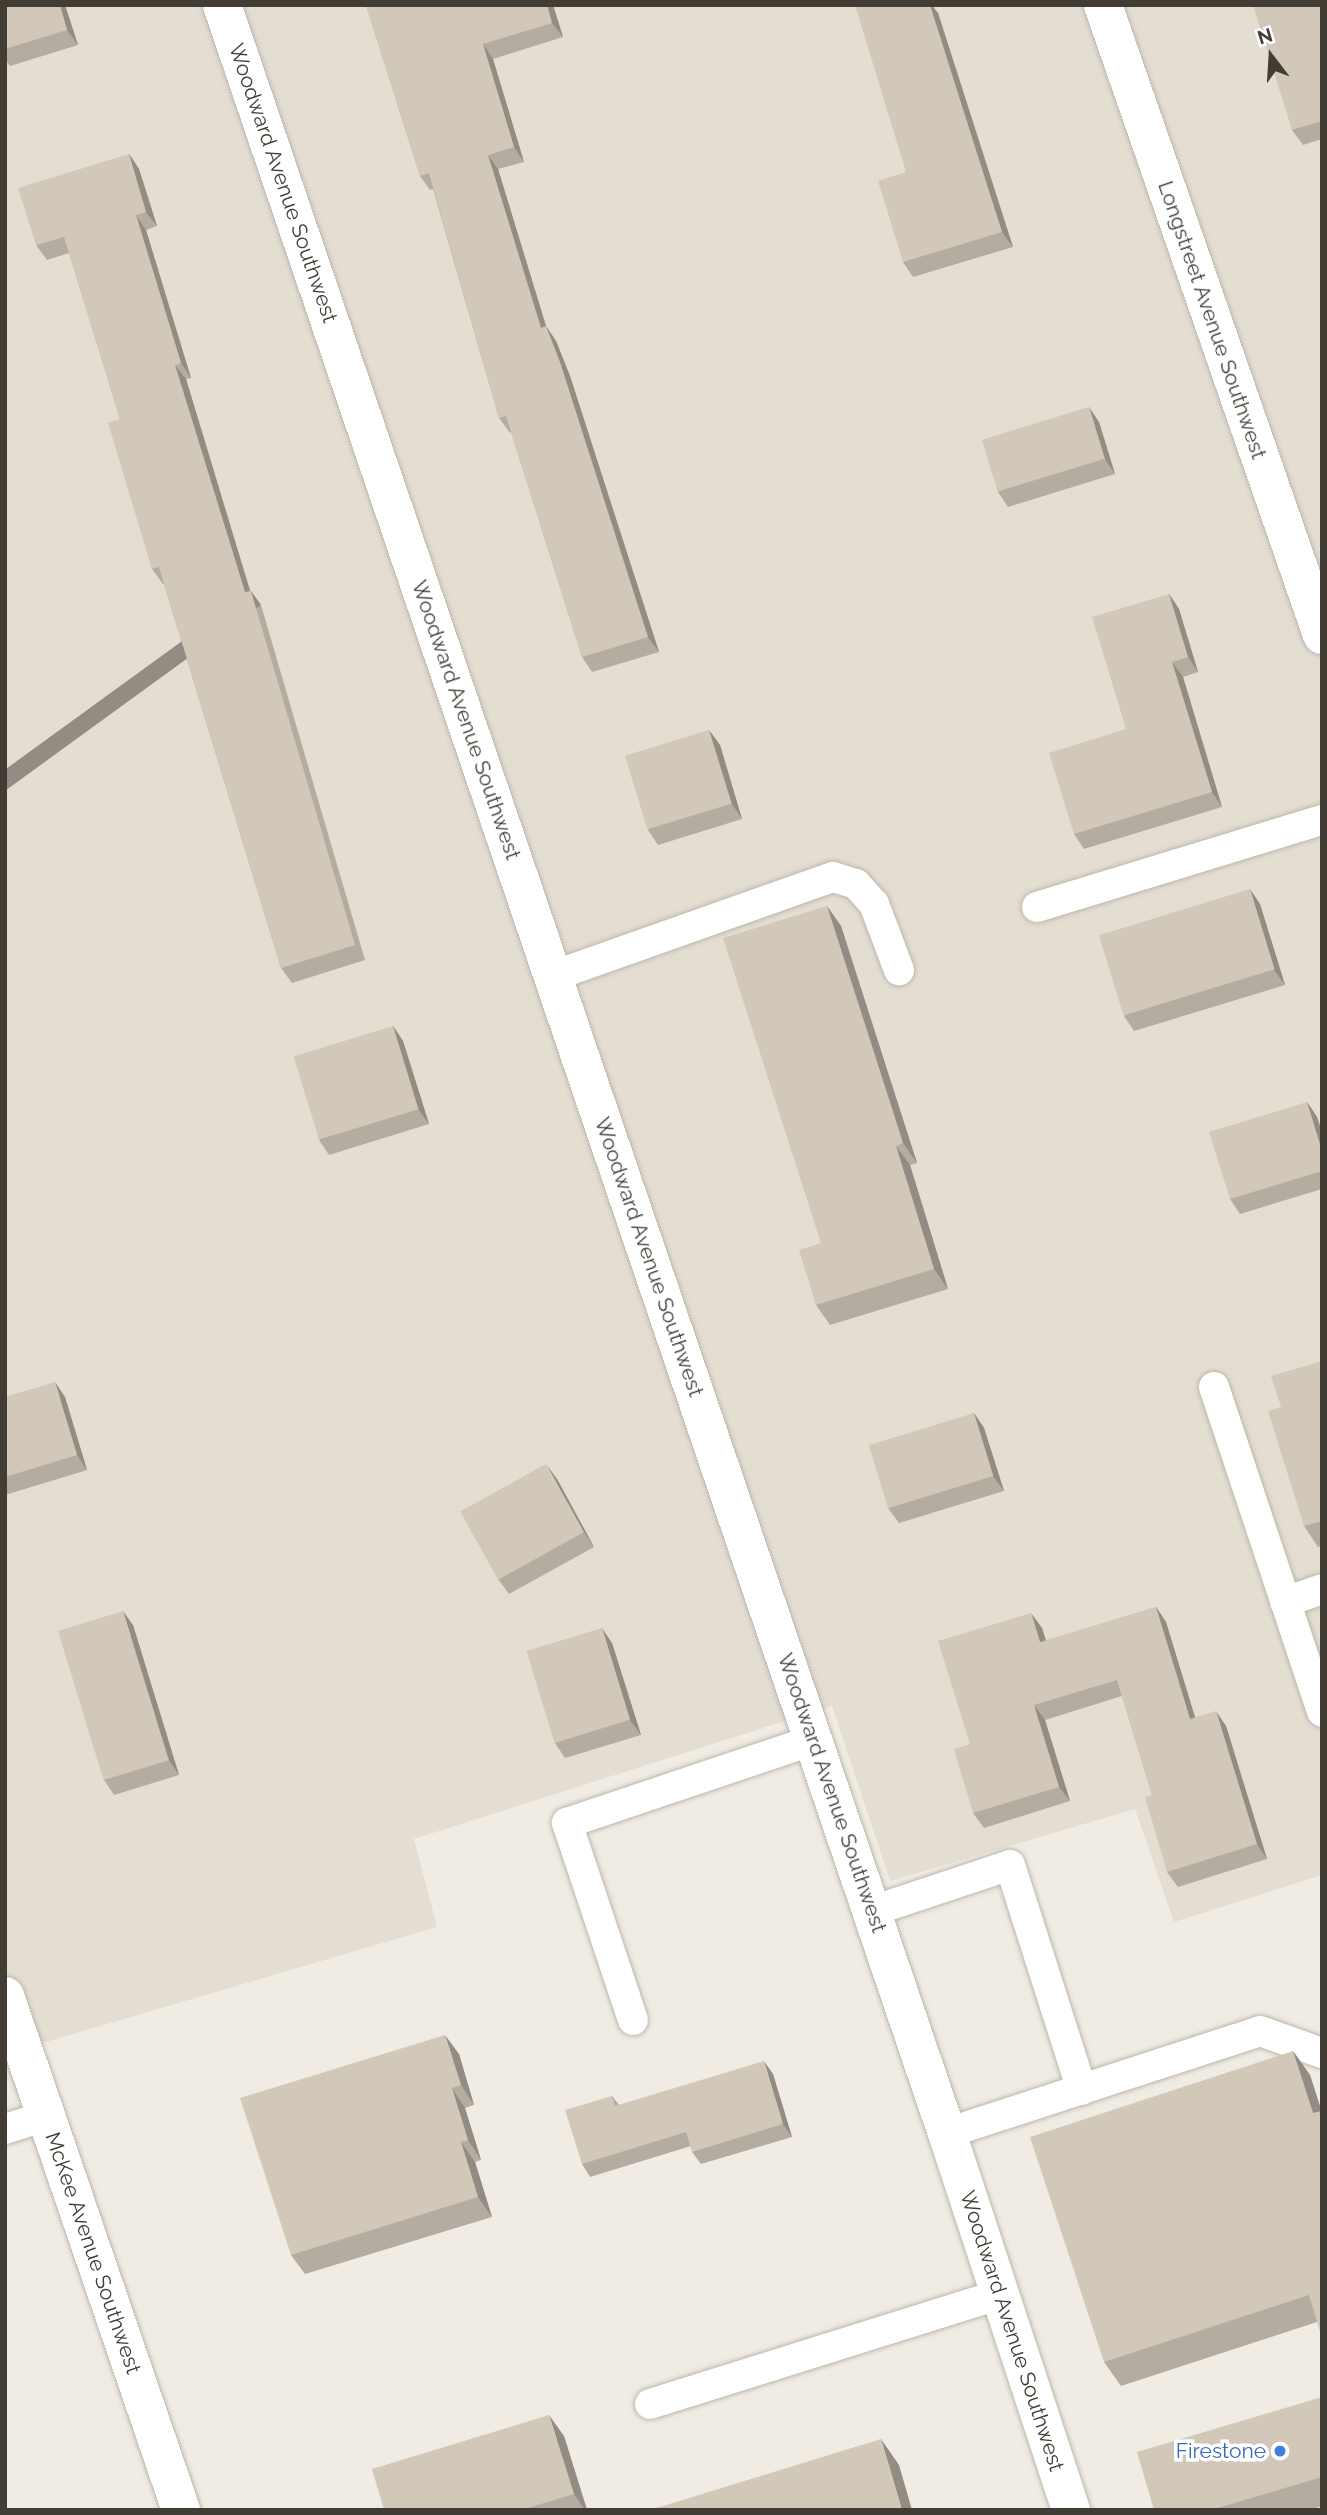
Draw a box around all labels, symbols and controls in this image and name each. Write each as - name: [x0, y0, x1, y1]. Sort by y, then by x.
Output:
- north arrow: [1236, 21, 1306, 91]
- text: N: [1255, 23, 1275, 49]
- street label: Woodward Avenue Southwest: [223, 40, 343, 326]
- street label: Longstreet Avenue Southwest: [1152, 177, 1272, 463]
- street label: Woodward Avenue Southwest: [406, 577, 526, 863]
- street label: Woodward Avenue Southwest: [589, 1114, 709, 1400]
- street label: Woodward Avenue Southwest: [772, 1650, 892, 1936]
- street label: McKee Avenue Southwest: [40, 2129, 146, 2377]
- street label: Woodward Avenue Southwest: [955, 2187, 1069, 2475]
- place label: Firestone: [1176, 2438, 1266, 2464]
- marker: Firestone: [1272, 2443, 1288, 2459]

